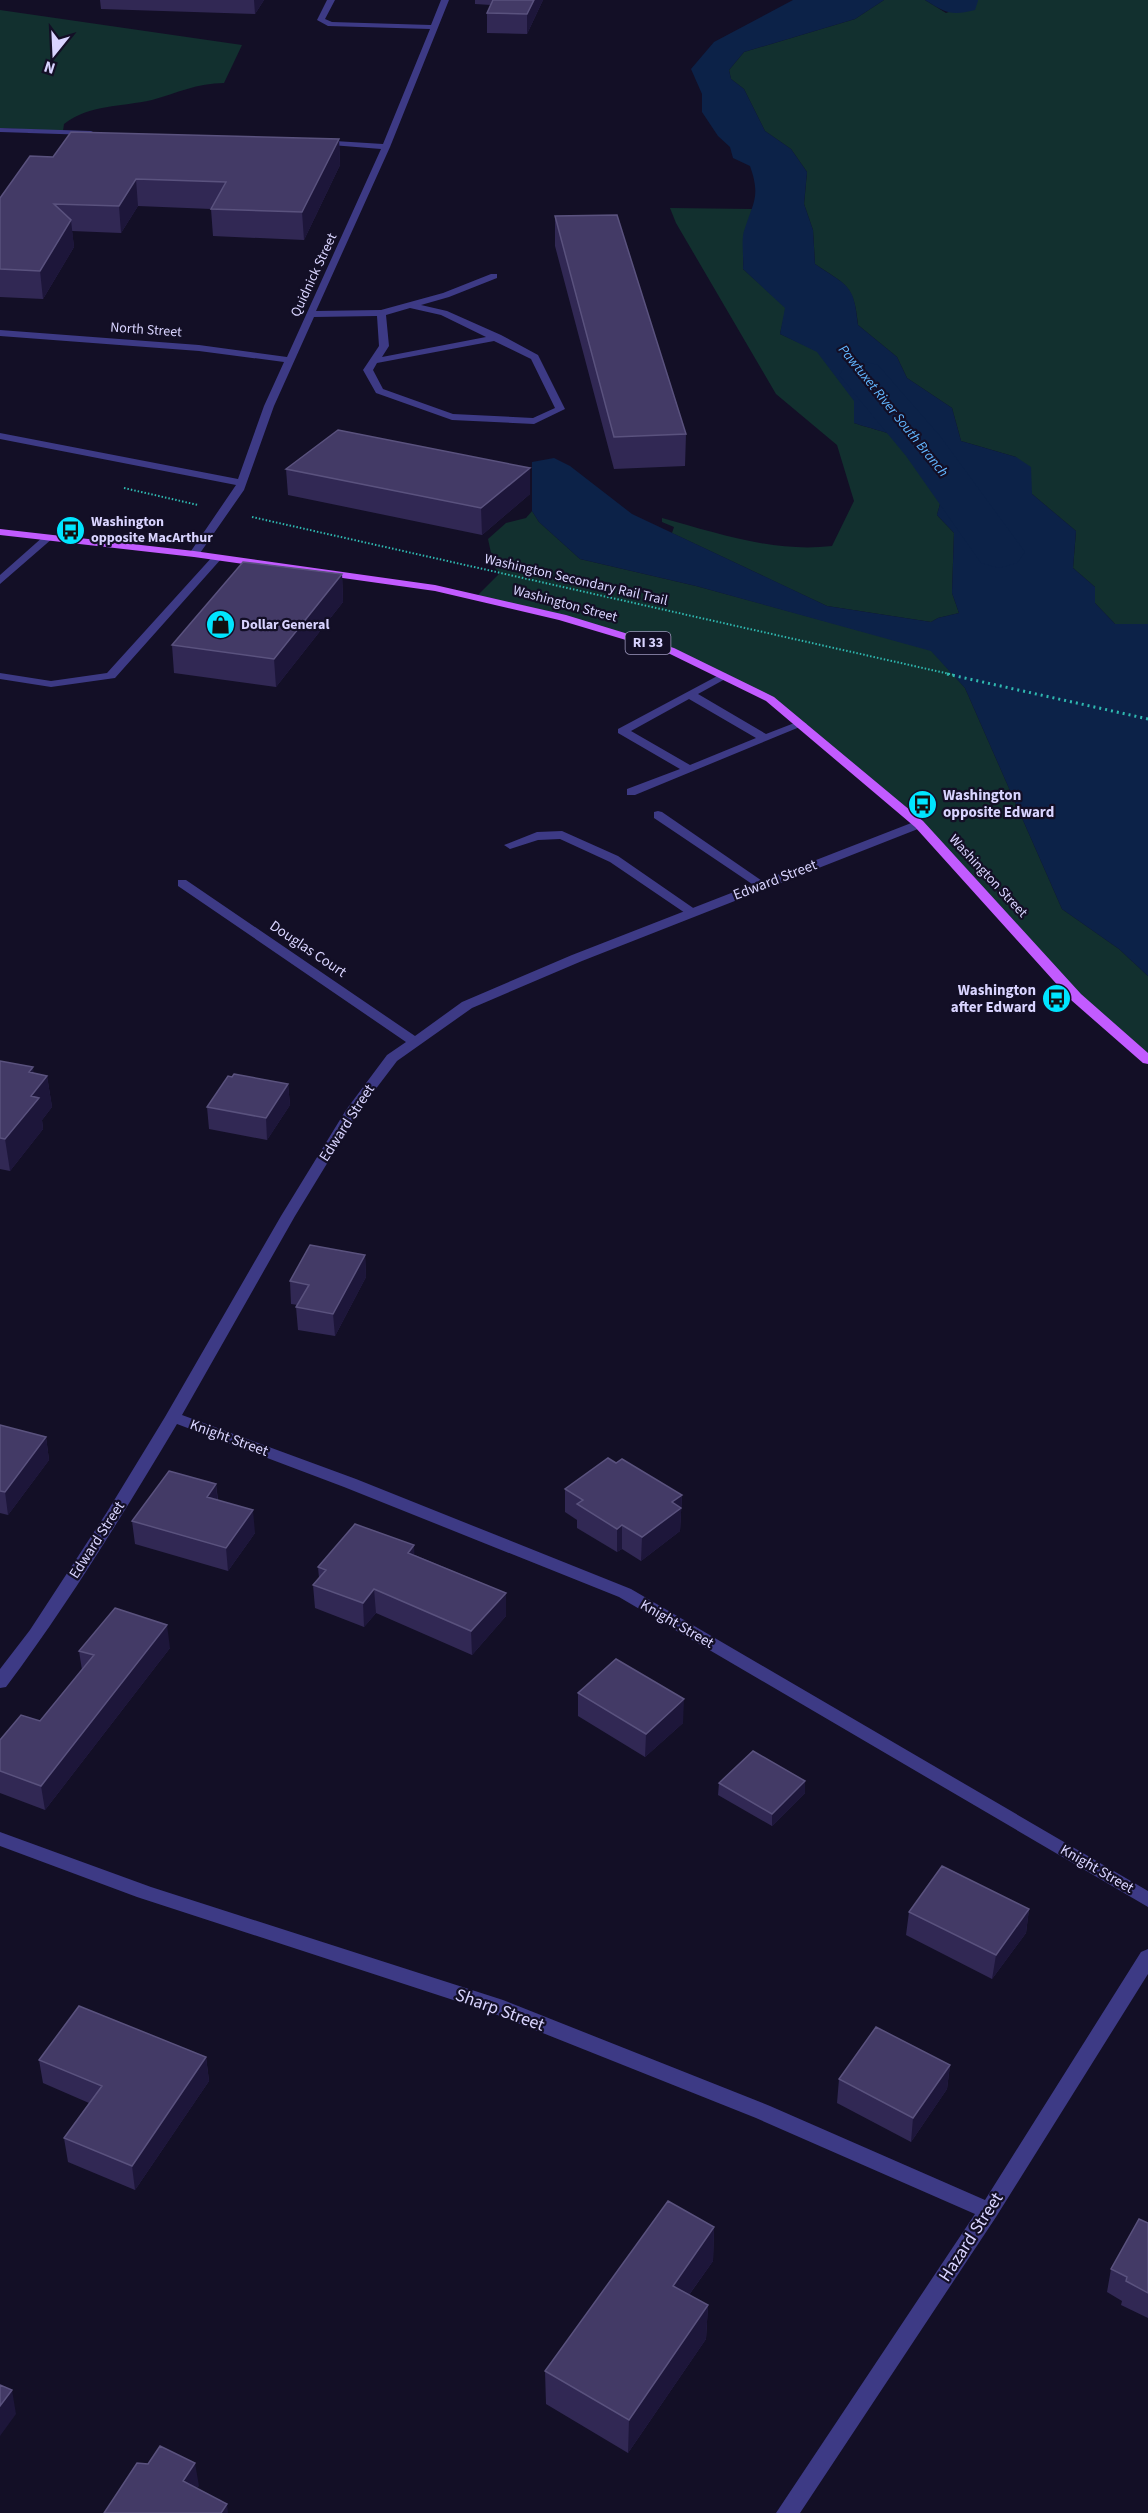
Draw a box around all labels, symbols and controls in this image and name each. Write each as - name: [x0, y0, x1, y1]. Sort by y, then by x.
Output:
- north arrow: [24, 24, 84, 84]
- text: N: [41, 55, 58, 79]
- street label: Quidnick Street: [286, 230, 342, 320]
- street label: North Street: [110, 318, 183, 342]
- water label: Pawtuxet River South Branch: [833, 341, 953, 481]
- place label: Washington opposite MacArthur: [91, 512, 213, 548]
- bus stop icon: Washington opposite MacArthur: [54, 514, 86, 546]
- street label: Washington Secondary Rail Trail: [482, 549, 670, 611]
- street label: Washington Street: [511, 580, 620, 628]
- shop icon: Dollar General: [204, 609, 236, 641]
- place label: Dollar General: [241, 615, 329, 635]
- road number: RI 33: [626, 632, 670, 654]
- place label: Washington opposite Edward: [943, 785, 1054, 823]
- bus stop icon: Washington opposite Edward: [906, 788, 938, 820]
- street label: Washington Street: [944, 830, 1032, 922]
- street label: Edward Street: [730, 854, 820, 906]
- street label: Douglas Court: [265, 915, 351, 983]
- place label: Washington after Edward: [951, 980, 1036, 1018]
- bus stop icon: Washington after Edward: [1041, 983, 1073, 1015]
- street label: Edward Street: [314, 1080, 380, 1166]
- street label: Knight Street: [187, 1414, 271, 1462]
- street label: Edward Street: [64, 1497, 130, 1583]
- street label: Knight Street: [636, 1594, 718, 1654]
- street label: Knight Street: [1056, 1839, 1138, 1899]
- street label: Sharp Street: [452, 1982, 548, 2038]
- street label: Hazard Street: [933, 2187, 1009, 2287]

